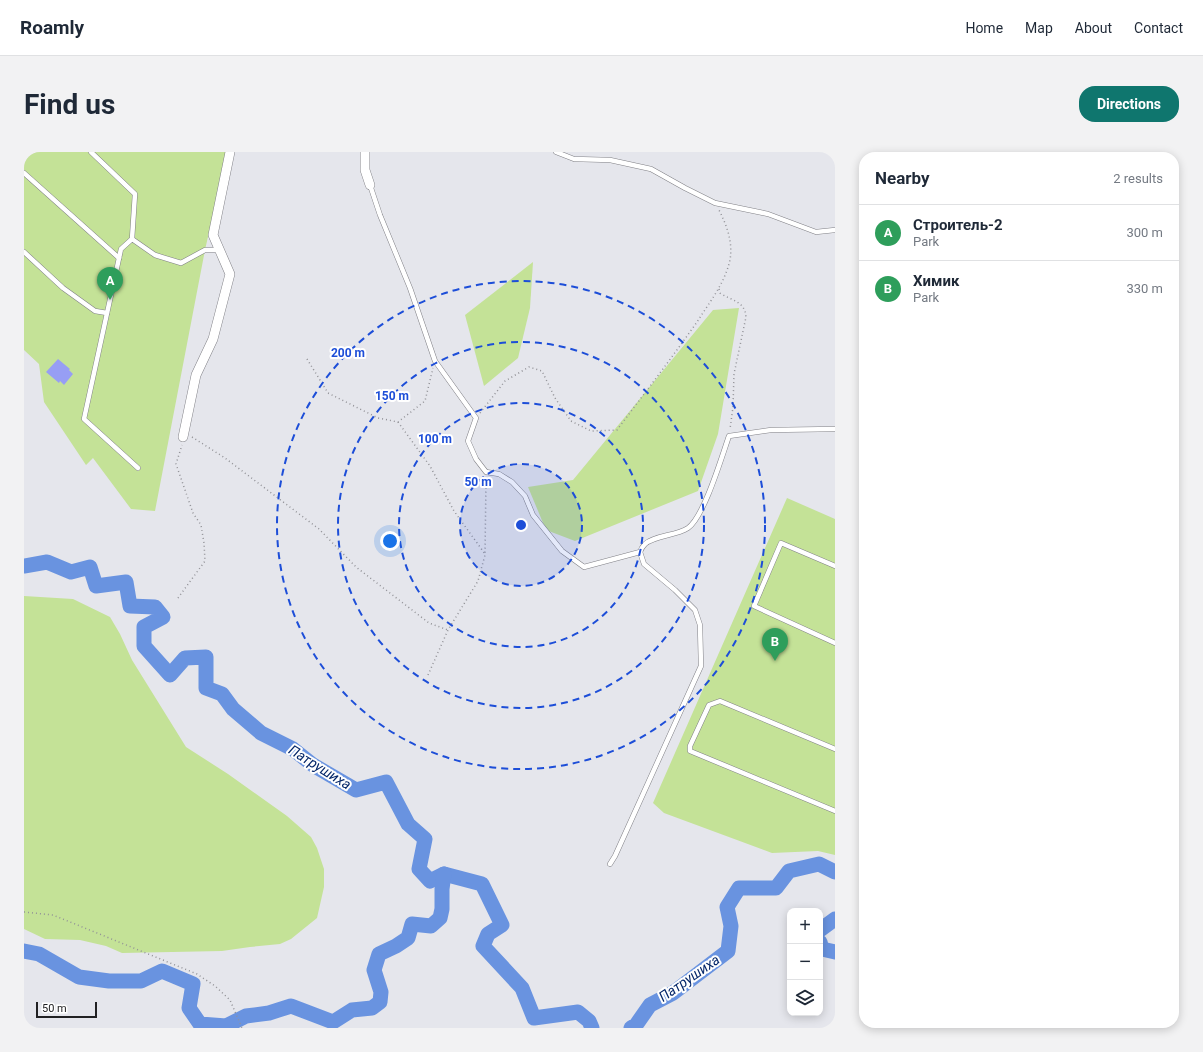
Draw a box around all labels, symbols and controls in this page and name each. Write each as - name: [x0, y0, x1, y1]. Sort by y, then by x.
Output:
- text: Roamly: [20, 16, 84, 39]
- text: Home: [965, 20, 1003, 36]
- text: Map: [1025, 20, 1053, 36]
- text: About: [1075, 20, 1112, 36]
- text: Contact: [1134, 20, 1183, 36]
- button: Directions: [1079, 86, 1179, 122]
- text: Find us: [24, 88, 115, 121]
- text: Nearby: [875, 168, 930, 188]
- text: 2 results: [1113, 171, 1163, 186]
- text: Строитель-2: [913, 216, 1003, 234]
- text: A: [884, 225, 892, 240]
- text: 300 m: [1126, 225, 1163, 240]
- text: Park: [913, 234, 939, 249]
- pin: A: [97, 267, 123, 300]
- text: Химик: [913, 272, 959, 290]
- text: B: [884, 281, 892, 296]
- text: 330 m: [1126, 281, 1163, 296]
- text: Park: [913, 290, 939, 305]
- text: 200 m: [331, 346, 365, 360]
- text: 150 m: [375, 389, 409, 403]
- text: 100 m: [418, 432, 452, 446]
- text: 50 m: [464, 475, 492, 489]
- centre of rings: [514, 518, 528, 532]
- your location: [380, 531, 400, 551]
- pin: B: [762, 628, 788, 661]
- water label: Патрушиха: [286, 742, 354, 792]
- map controls: [787, 908, 823, 1016]
- button: +: [787, 908, 823, 944]
- button: −: [787, 944, 823, 980]
- water label: Патрушиха: [656, 951, 722, 1005]
- button: layers: [787, 980, 823, 1016]
- scale bar: [36, 1000, 97, 1019]
- text: 50 m: [42, 1002, 67, 1015]

